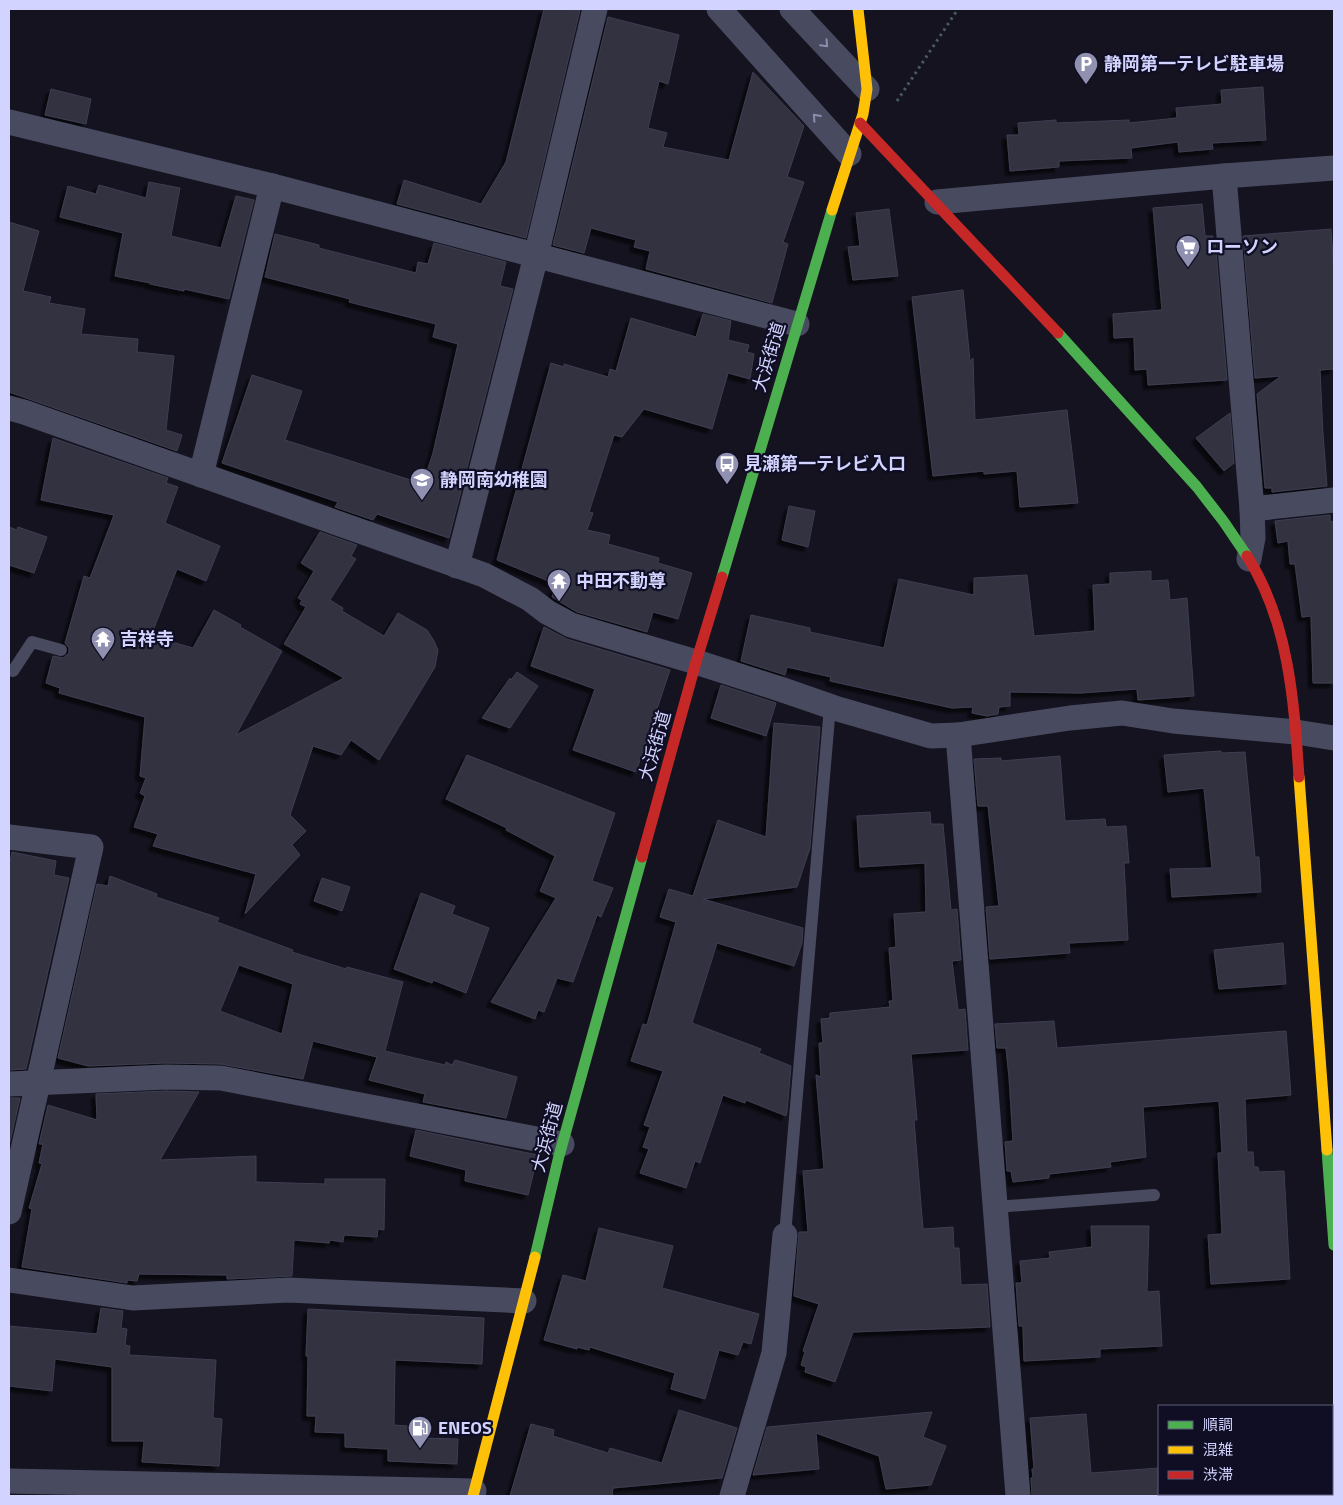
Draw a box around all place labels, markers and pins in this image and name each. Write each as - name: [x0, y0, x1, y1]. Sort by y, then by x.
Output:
- place label: 静岡第一テレビ駐車場: [1104, 50, 1284, 77]
- parking icon: 静岡第一テレビ駐車場: [1073, 51, 1099, 85]
- place label: ローソン: [1206, 233, 1278, 260]
- supermarket icon: ローソン: [1175, 234, 1201, 268]
- place label: 見瀬第一テレビ入口: [744, 450, 906, 477]
- bus stop icon: 見瀬第一テレビ入口: [714, 451, 740, 485]
- place label: 静岡南幼稚園: [440, 466, 548, 493]
- school or university icon: 静岡南幼稚園: [409, 467, 435, 501]
- place label: 中田不動尊: [576, 567, 666, 594]
- temple icon: 中田不動尊: [546, 568, 572, 602]
- place label: 吉祥寺: [120, 625, 174, 652]
- temple icon: 吉祥寺: [90, 626, 116, 660]
- place label: ENEOS: [438, 1414, 492, 1441]
- fuel station icon: ENEOS: [407, 1415, 433, 1449]

